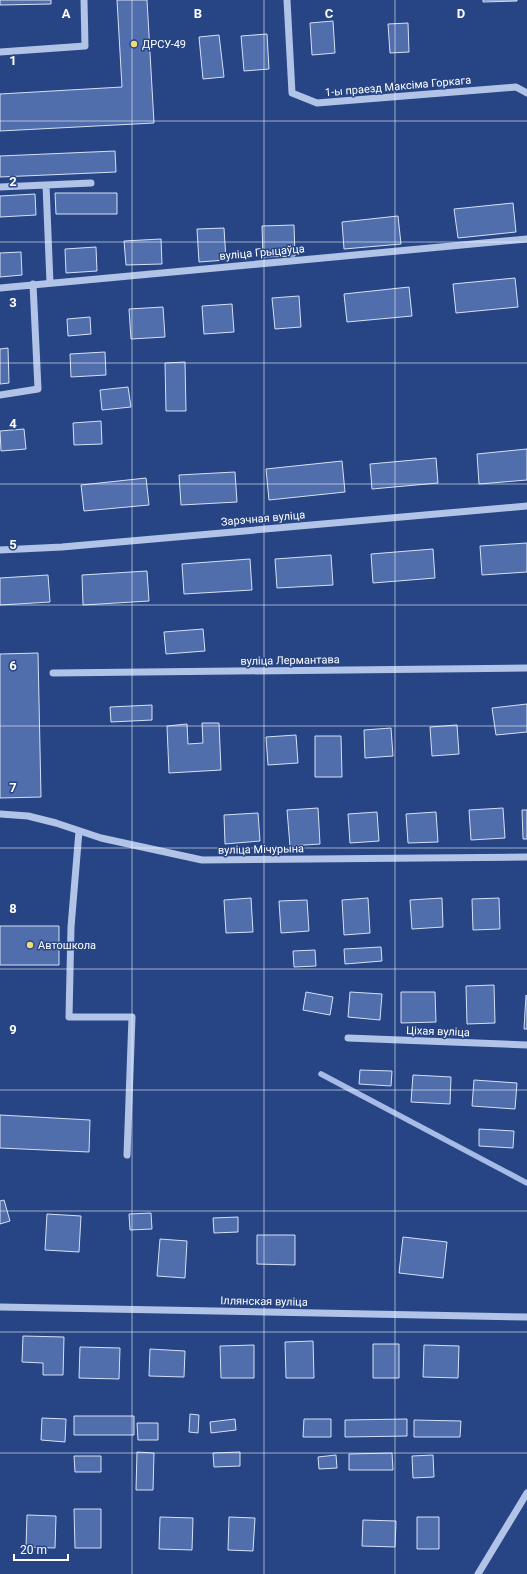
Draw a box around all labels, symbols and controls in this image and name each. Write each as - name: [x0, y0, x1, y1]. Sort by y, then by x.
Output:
- text: A: [62, 6, 71, 21]
- text: B: [194, 6, 202, 21]
- text: C: [325, 6, 334, 21]
- text: D: [457, 6, 465, 21]
- place label: ДРСУ-49: [142, 38, 186, 51]
- marker: ДРСУ-49: [129, 39, 139, 49]
- text: 1: [9, 53, 17, 68]
- street label: 1-ы праезд Максіма Горкага: [324, 74, 472, 99]
- text: 2: [9, 174, 17, 189]
- street label: вуліца Грыцаўца: [219, 242, 305, 263]
- text: 3: [9, 295, 17, 310]
- text: 4: [9, 416, 17, 431]
- street label: Зарэчная вуліца: [220, 508, 306, 529]
- text: 5: [9, 537, 17, 552]
- street label: вуліца Лермантава: [240, 653, 340, 668]
- text: 6: [9, 658, 17, 673]
- text: 7: [9, 780, 17, 795]
- street label: вуліца Мічурына: [218, 842, 304, 857]
- text: 8: [9, 901, 17, 916]
- place label: Автошкола: [38, 939, 96, 952]
- marker: Автошкола: [25, 940, 35, 950]
- text: 9: [9, 1022, 17, 1037]
- street label: Ціхая вуліца: [406, 1024, 470, 1039]
- street label: Іллянская вуліца: [220, 1294, 308, 1309]
- scale bar: [14, 1536, 68, 1562]
- text: 20 m: [20, 1543, 47, 1557]

